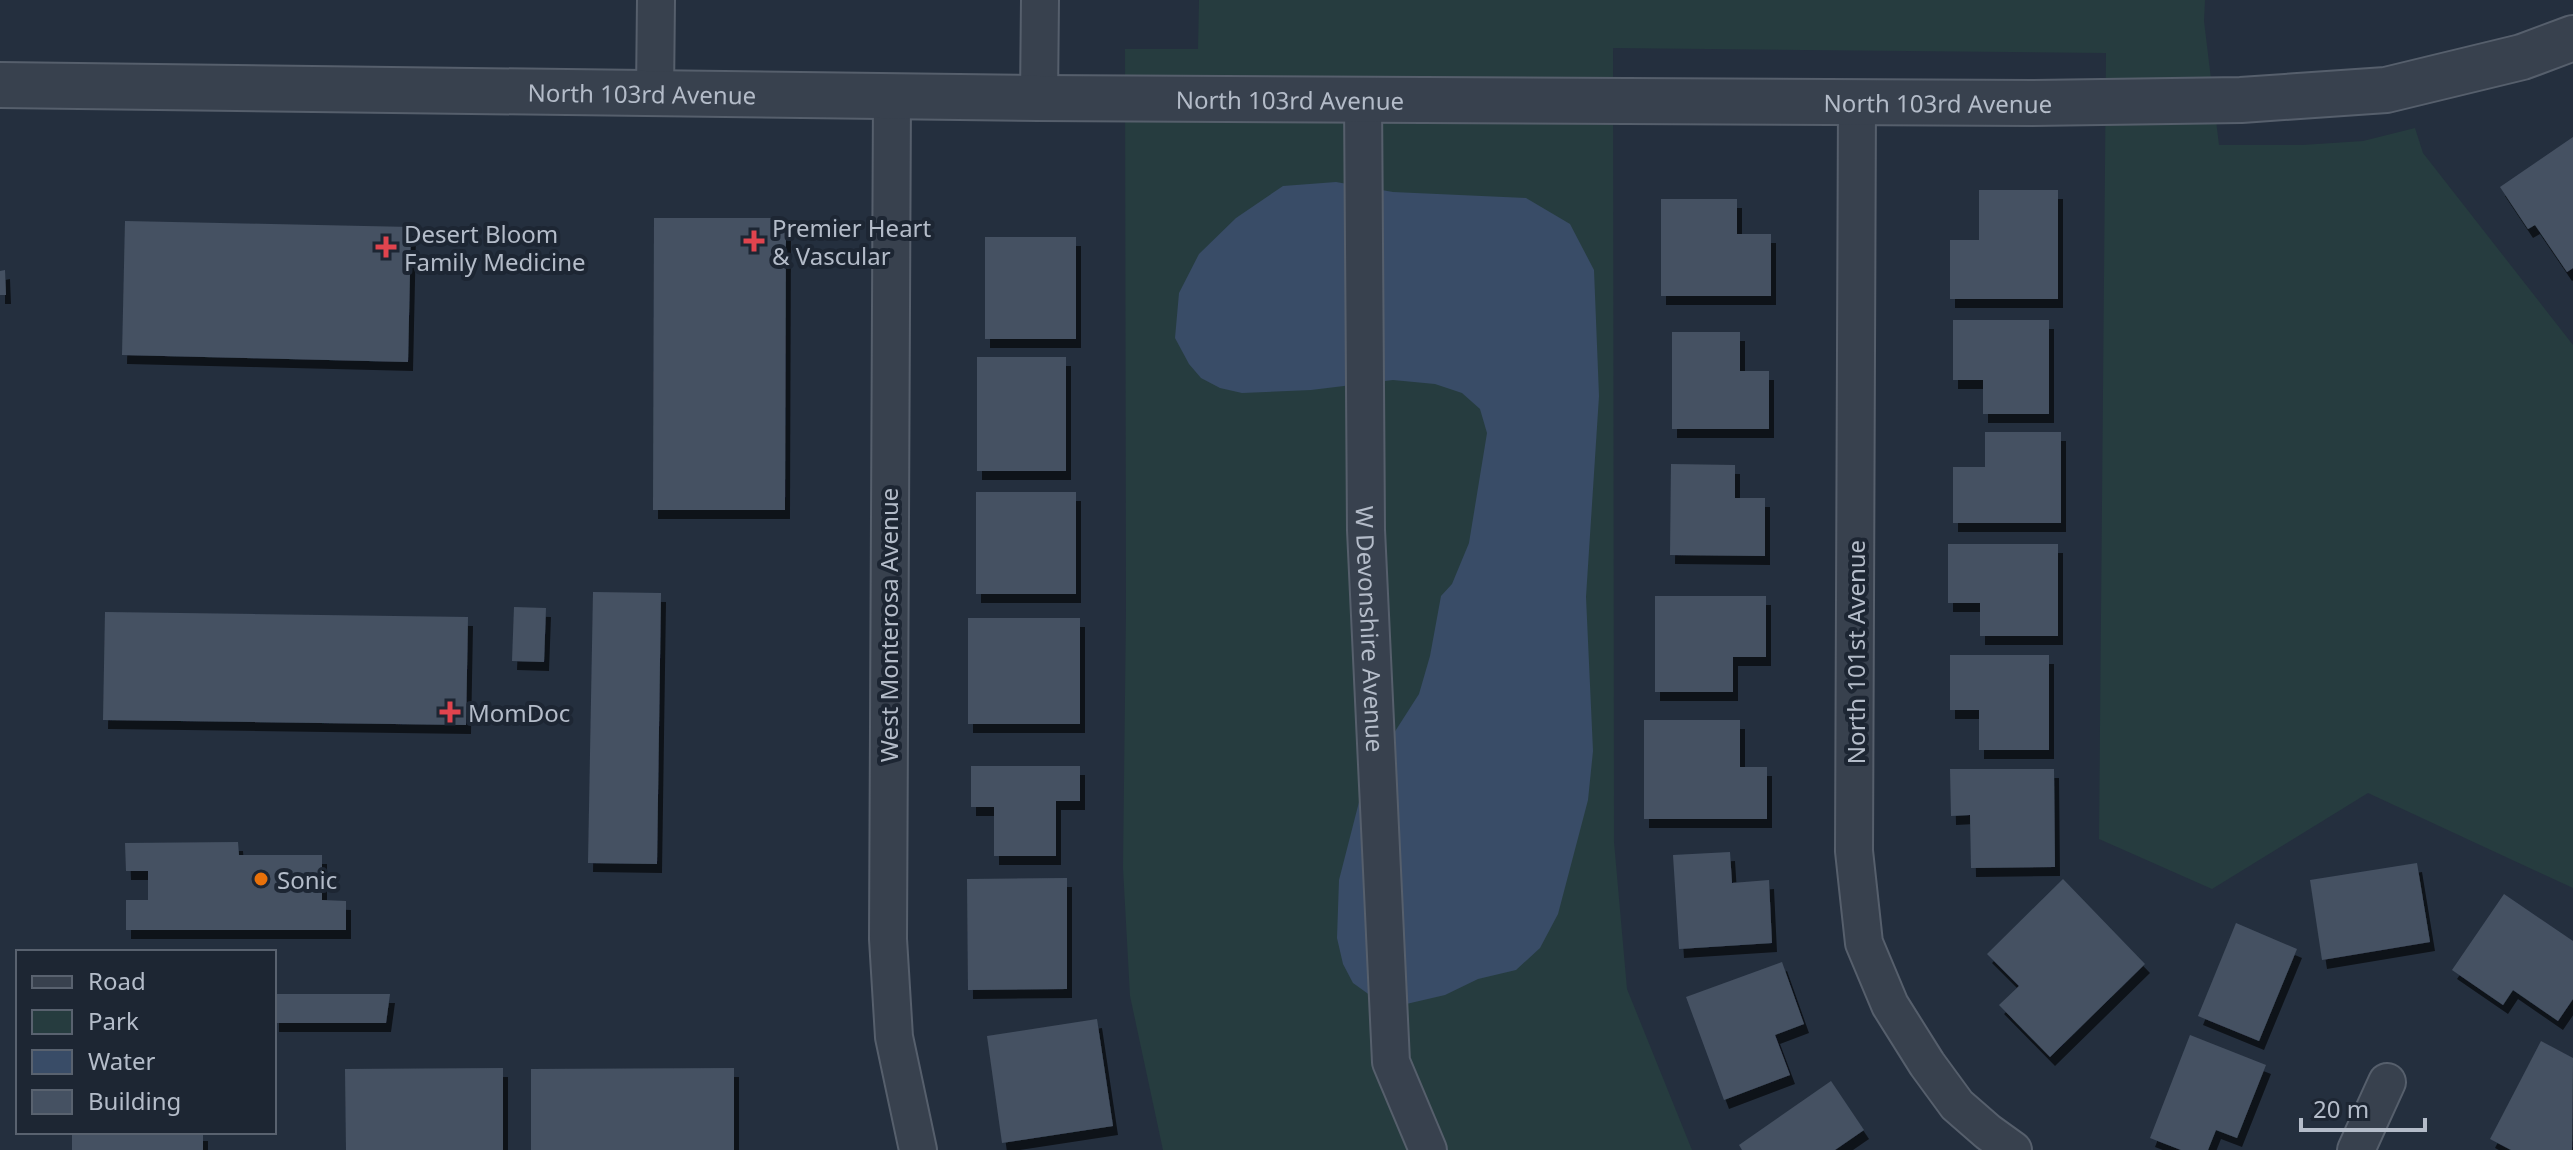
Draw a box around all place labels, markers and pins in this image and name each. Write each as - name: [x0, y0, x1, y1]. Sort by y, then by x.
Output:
- place label: Premier Heart & Vascular: [772, 211, 932, 272]
- place label: Desert Bloom Family Medicine: [404, 217, 586, 278]
- marker: Premier Heart & Vascular: [743, 230, 765, 252]
- marker: Desert Bloom Family Medicine: [375, 236, 397, 258]
- place label: MomDoc: [468, 696, 570, 729]
- marker: MomDoc: [439, 701, 461, 723]
- place label: Sonic: [277, 863, 337, 896]
- marker: Sonic: [252, 870, 270, 888]

